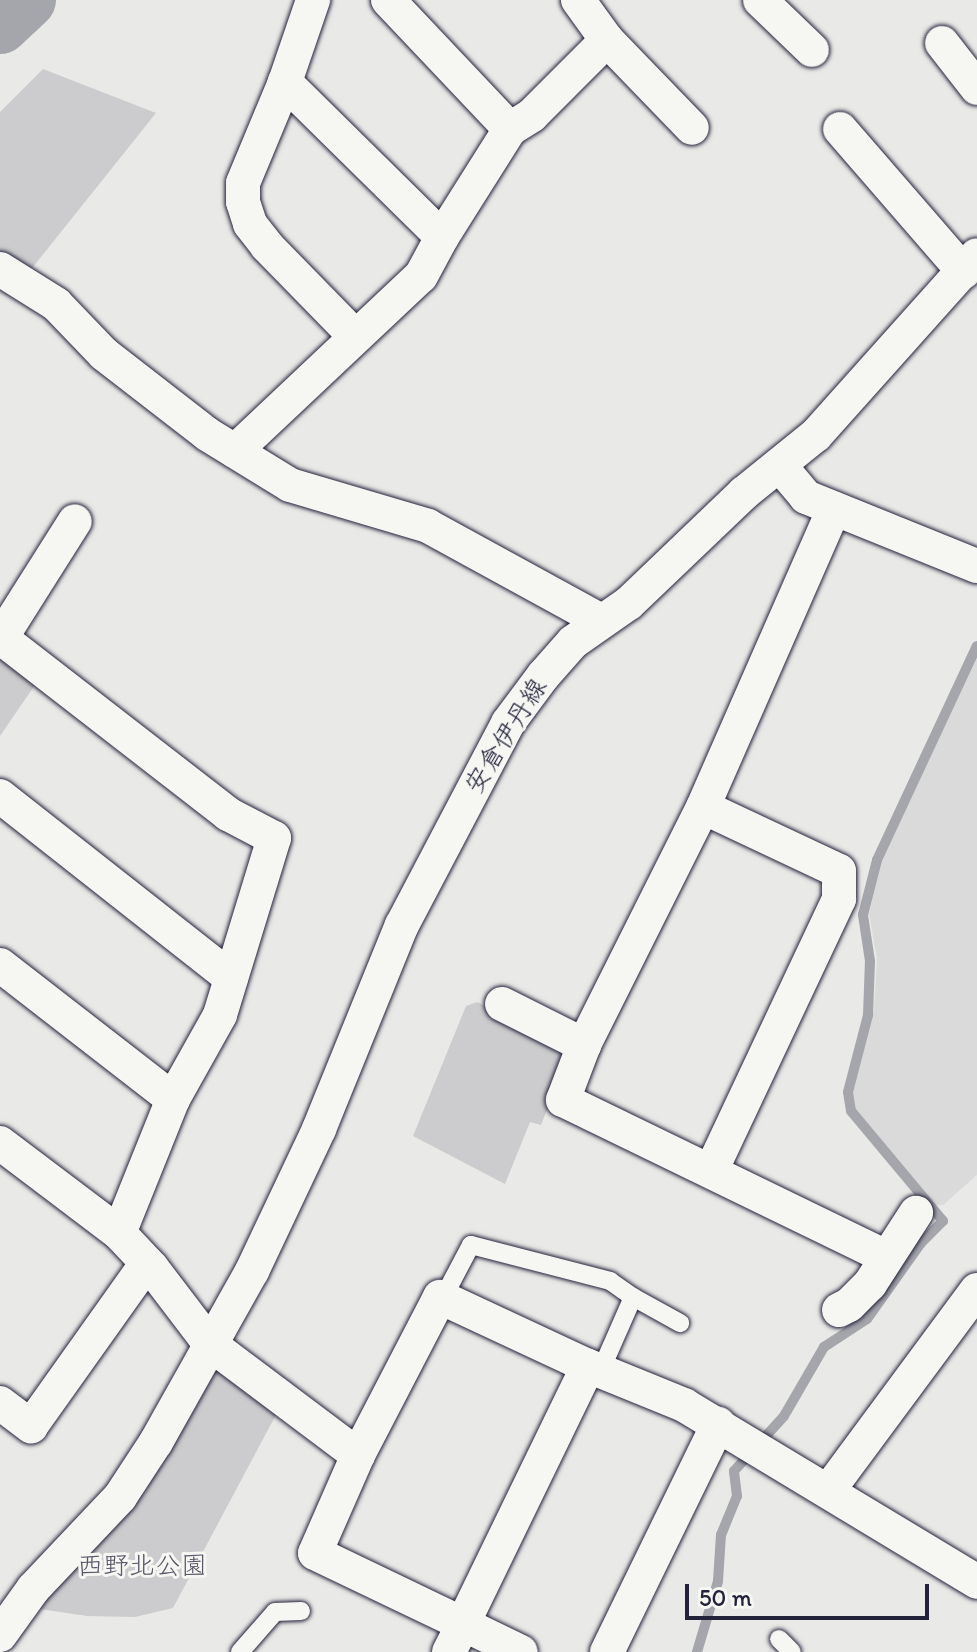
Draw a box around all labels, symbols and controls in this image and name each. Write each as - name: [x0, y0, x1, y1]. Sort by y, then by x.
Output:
- street label: 安倉伊丹線: [458, 673, 554, 799]
- park label: 西野北公園: [77, 1550, 207, 1582]
- scale bar: [689, 1568, 933, 1618]
- text: 50 m: [699, 1583, 752, 1612]

